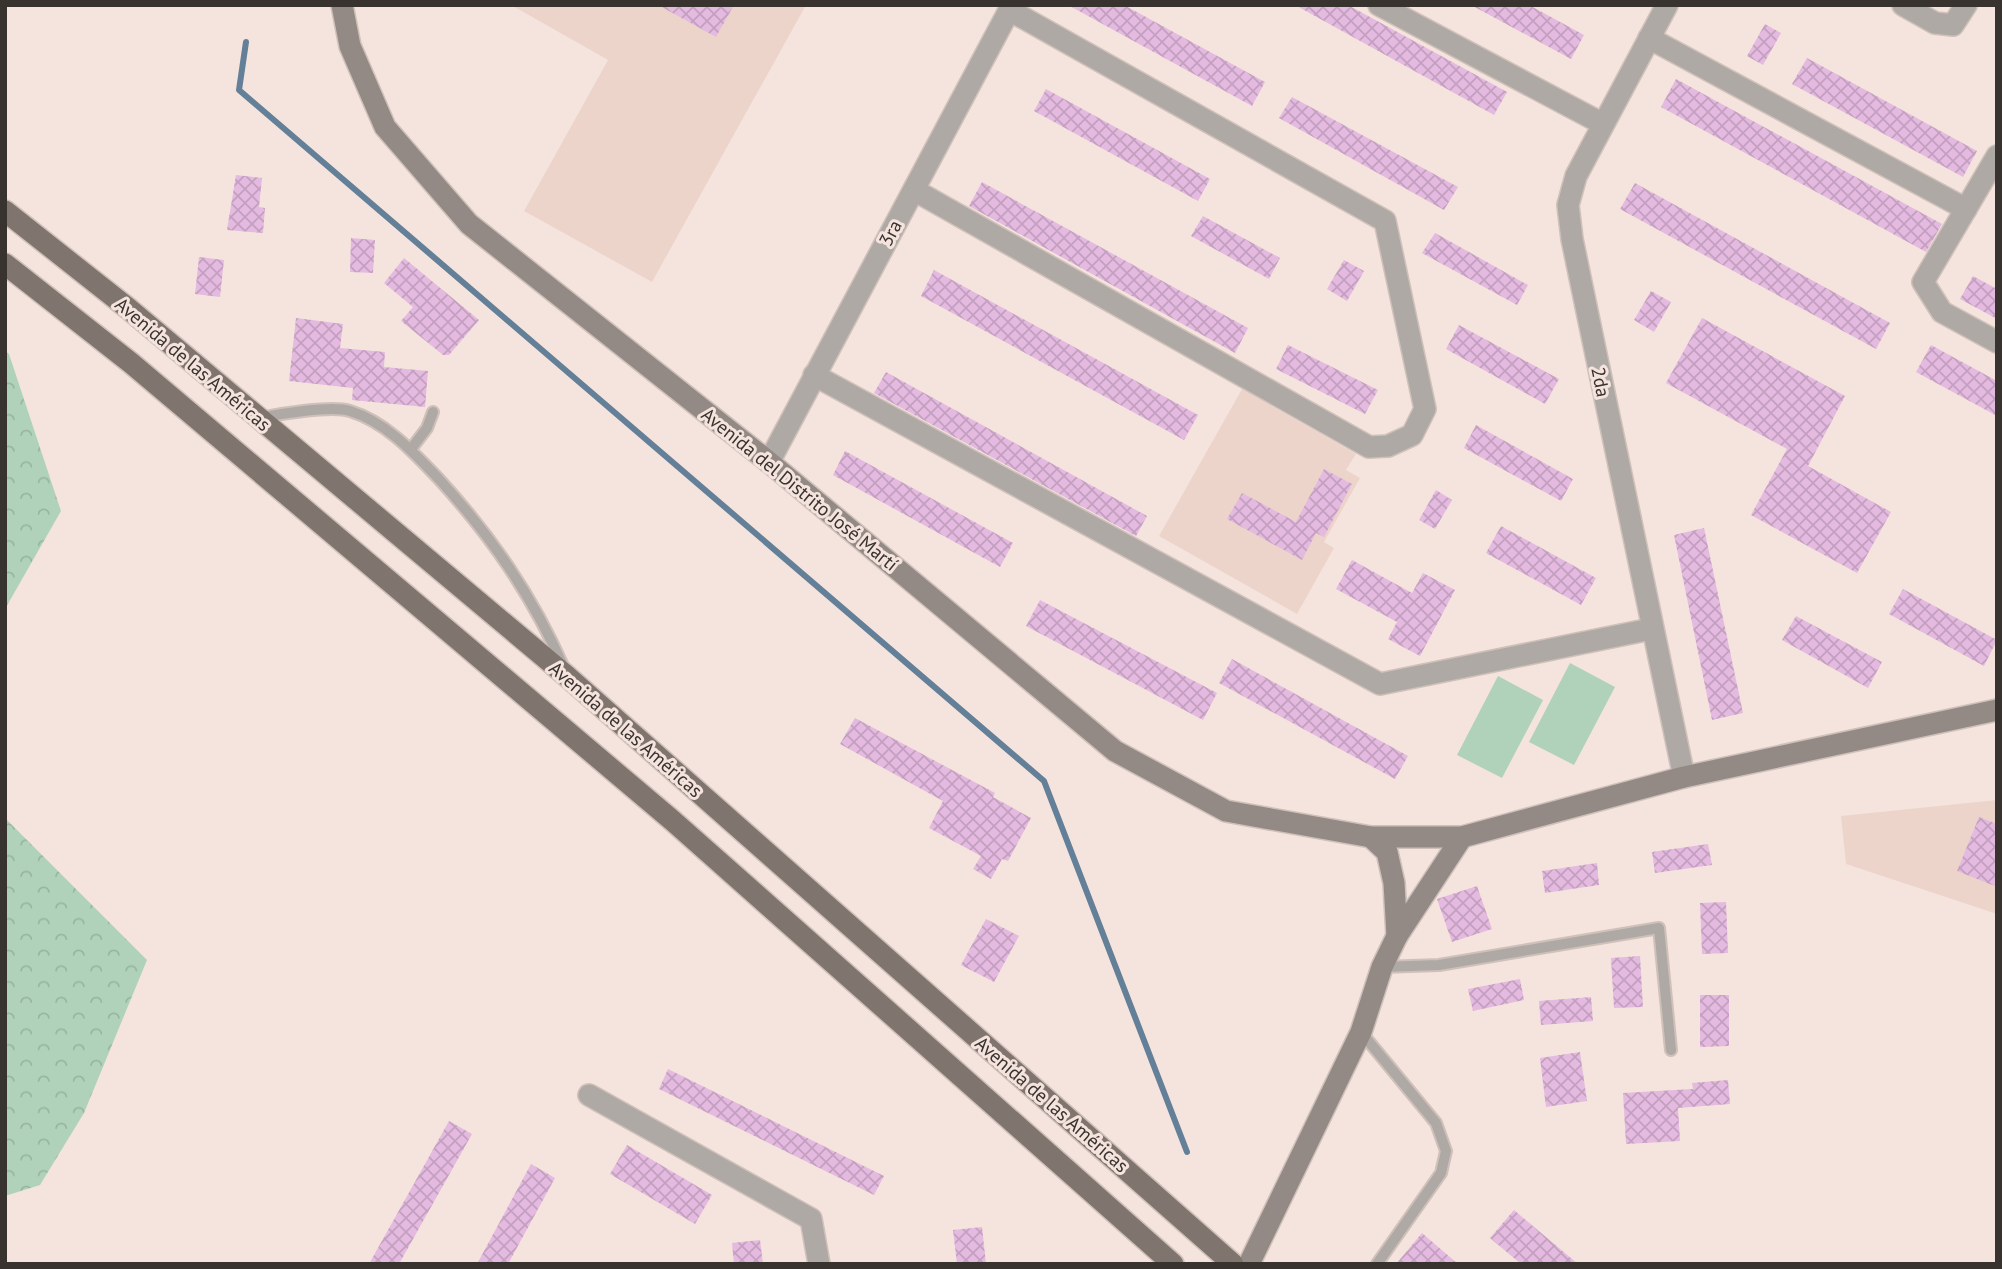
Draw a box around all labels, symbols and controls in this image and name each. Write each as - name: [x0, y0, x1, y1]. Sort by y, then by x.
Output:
- street label: 3ra: [873, 216, 907, 250]
- street label: Avenida de las Américas: [110, 292, 276, 436]
- street label: 2da: [1586, 365, 1616, 399]
- street label: Avenida del Distrito José Martí: [697, 402, 903, 576]
- street label: Avenida de las Américas: [544, 656, 708, 802]
- street label: Avenida de las Américas: [970, 1031, 1134, 1177]

